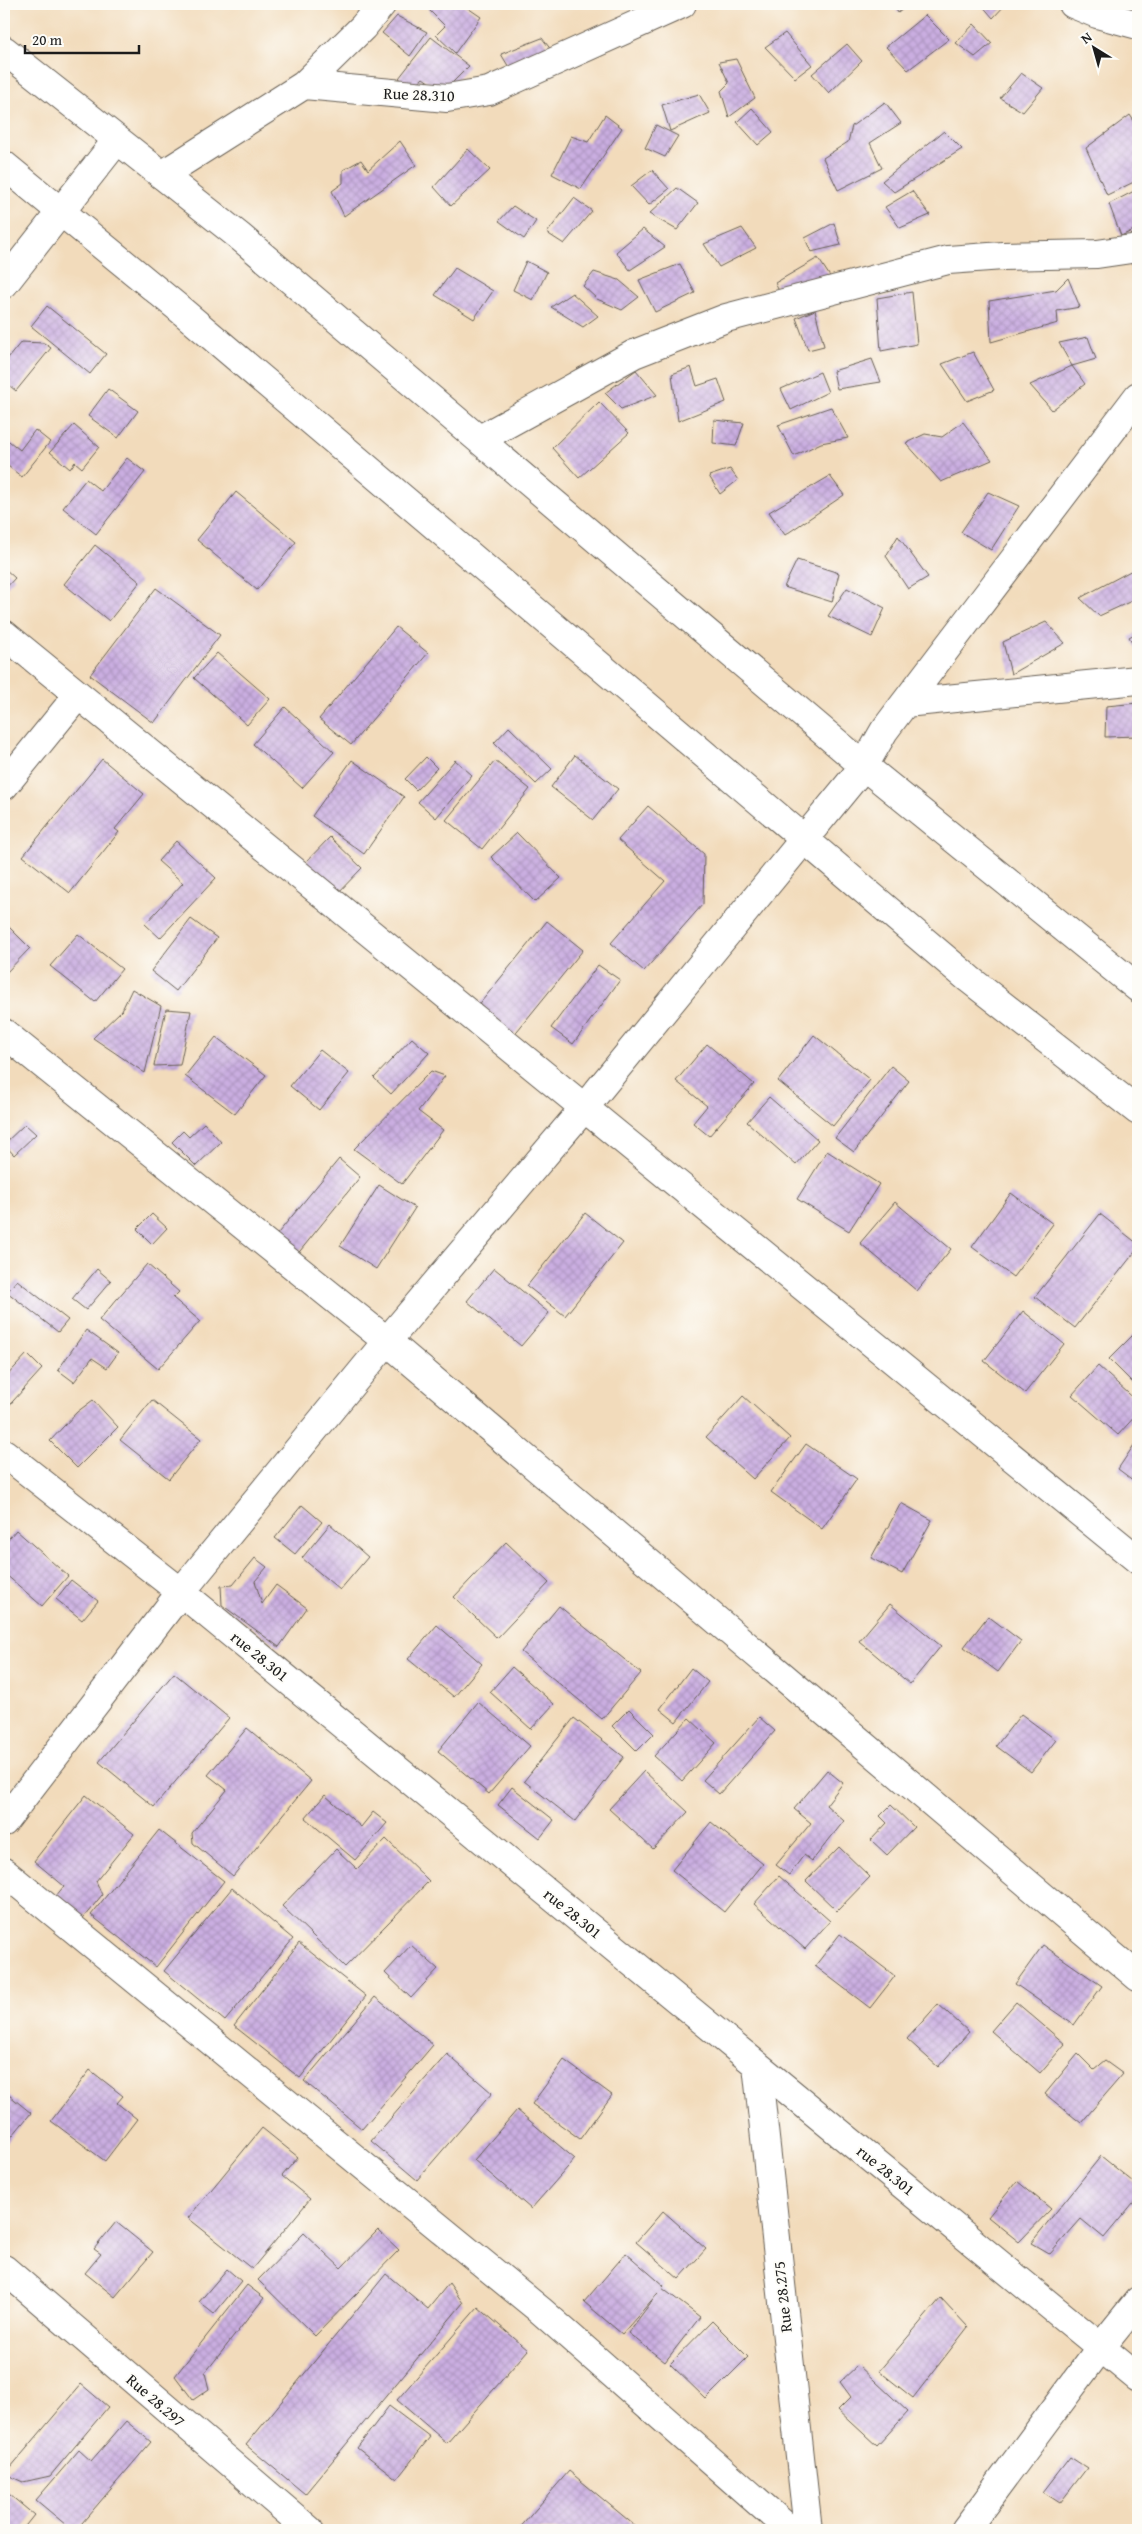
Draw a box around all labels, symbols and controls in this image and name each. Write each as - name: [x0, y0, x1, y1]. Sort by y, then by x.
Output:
- scale bar: [25, 22, 139, 54]
- north arrow: [1070, 22, 1120, 72]
- text: N: [1076, 26, 1096, 48]
- text: 20 m: [32, 29, 63, 50]
- street label: Rue 28.310: [383, 81, 455, 107]
- street label: rue 28.301: [226, 1625, 294, 1687]
- street label: rue 28.301: [539, 1882, 607, 1944]
- street label: rue 28.301: [852, 2139, 920, 2201]
- street label: Rue 28.275: [766, 2260, 798, 2334]
- street label: Rue 28.297: [121, 2368, 191, 2433]

